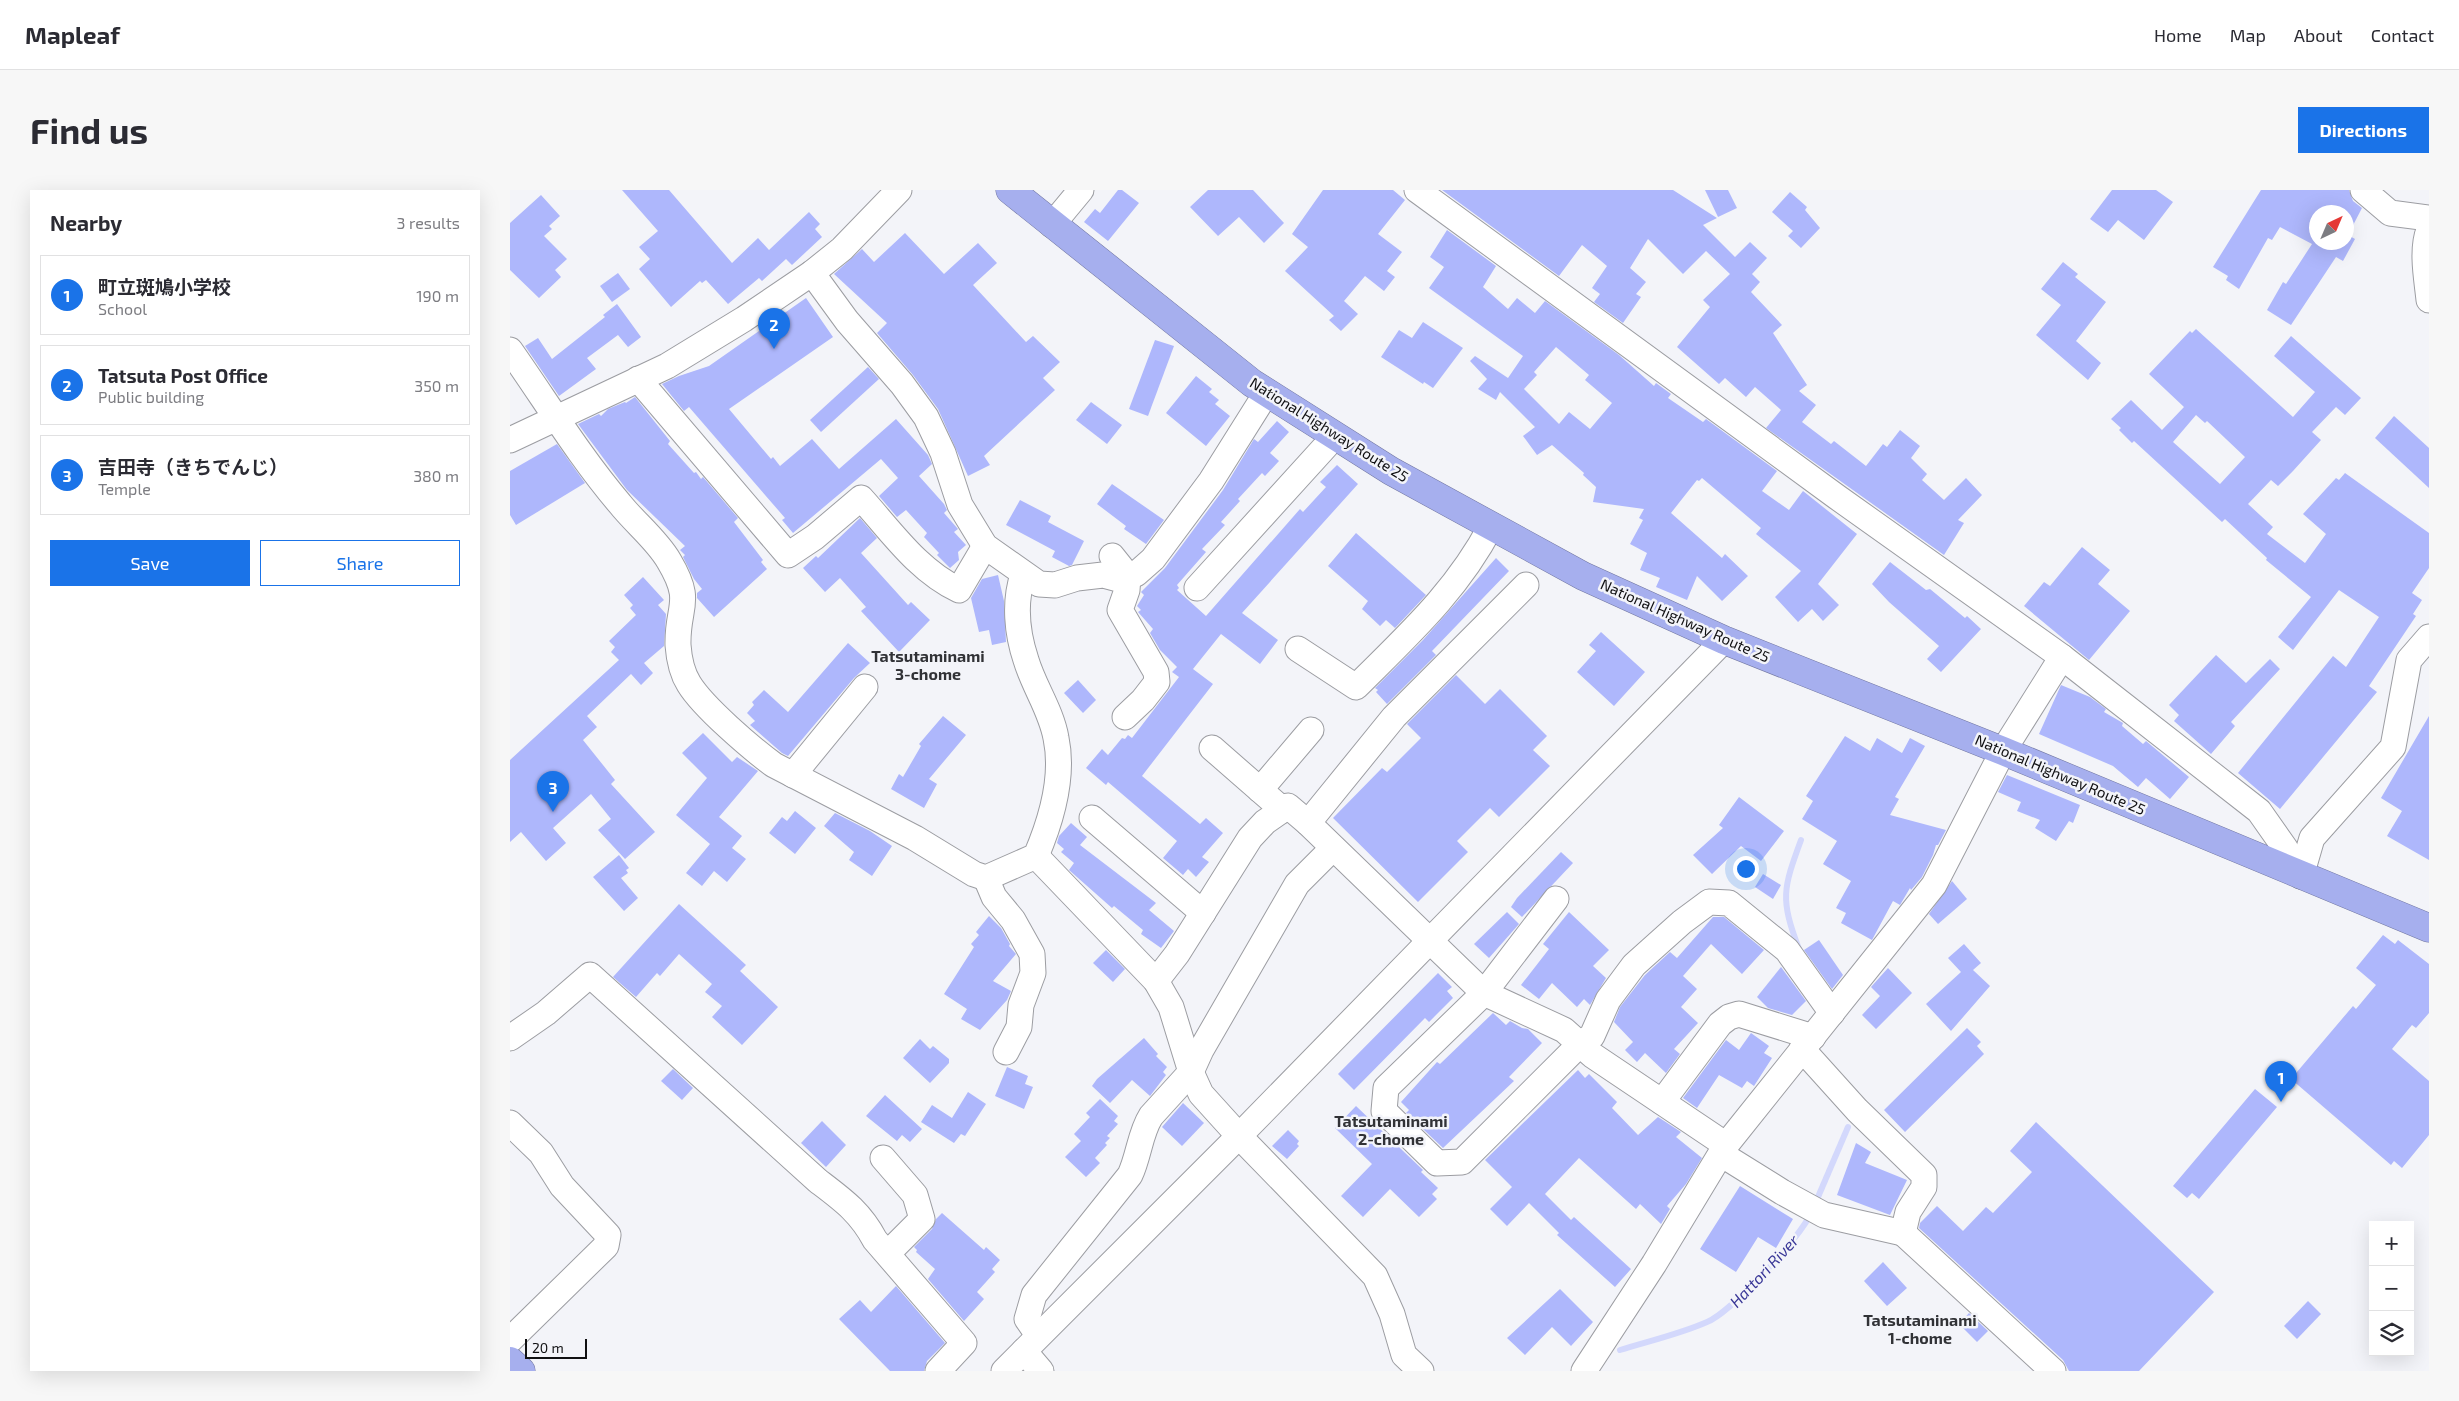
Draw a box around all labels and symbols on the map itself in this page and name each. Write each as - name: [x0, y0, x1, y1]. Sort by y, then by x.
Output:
- north arrow: [2309, 205, 2354, 250]
- pin: 2: [758, 308, 790, 349]
- street label: National Highway Route 25: [1247, 373, 1412, 485]
- street label: National Highway Route 25: [1598, 575, 1773, 666]
- district label: Tatsutaminami 3-chome: [871, 646, 985, 683]
- street label: National Highway Route 25: [1972, 730, 2148, 818]
- pin: 3: [537, 771, 569, 812]
- your location: [1733, 856, 1759, 882]
- pin: 1: [2265, 1061, 2297, 1102]
- district label: Tatsutaminami 2-chome: [1334, 1111, 1448, 1148]
- water label: Hattori River: [1725, 1230, 1802, 1311]
- district label: Tatsutaminami 1-chome: [1863, 1310, 1977, 1347]
- scale bar: [525, 1336, 588, 1359]

